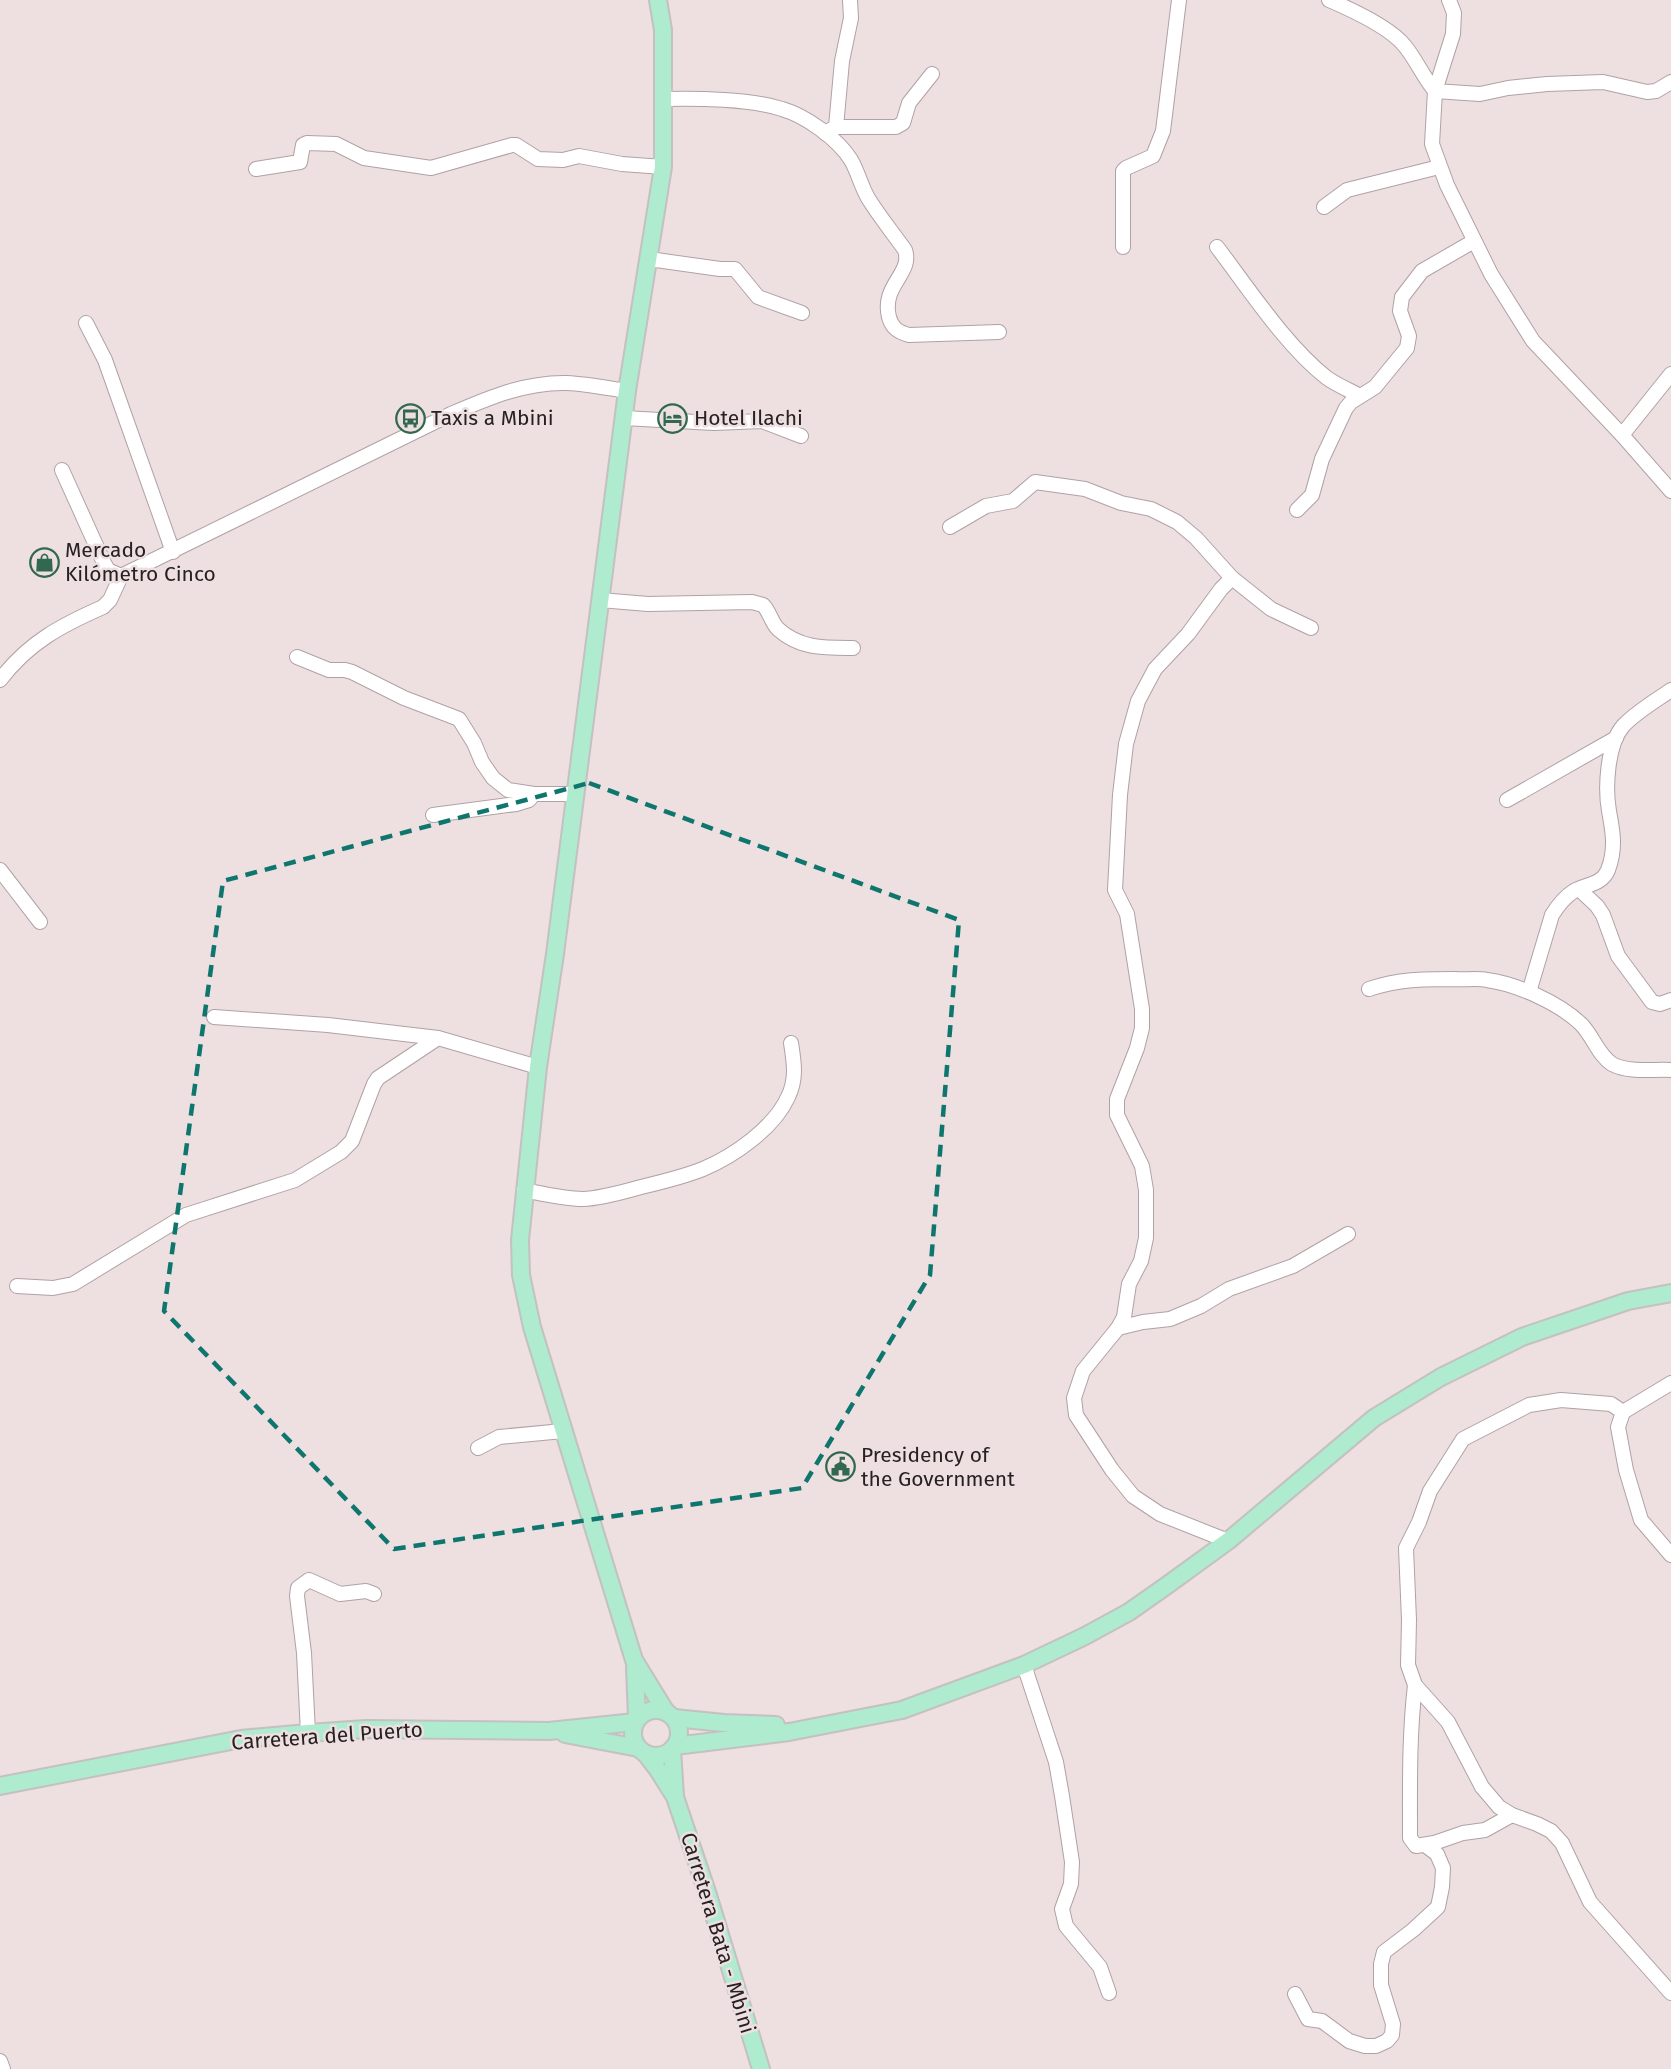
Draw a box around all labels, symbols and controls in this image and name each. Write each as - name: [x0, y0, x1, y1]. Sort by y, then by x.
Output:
- bus stop icon: Taxis a Mbini: [394, 402, 426, 434]
- hotel icon: Hotel Ilachi: [657, 402, 689, 434]
- place label: Taxis a Mbini: [431, 405, 554, 431]
- place label: Hotel Ilachi: [694, 405, 803, 431]
- place label: Mercado Kilómetro Cinco: [65, 537, 216, 587]
- shop icon: Mercado Kilómetro Cinco: [28, 546, 60, 578]
- place label: Presidency of the Government: [861, 1442, 1015, 1492]
- public building icon: Presidency of the Government: [824, 1451, 856, 1483]
- street label: Carretera del Puerto: [230, 1716, 424, 1756]
- street label: Carretera Bata - Mbini: [675, 1829, 761, 2037]

